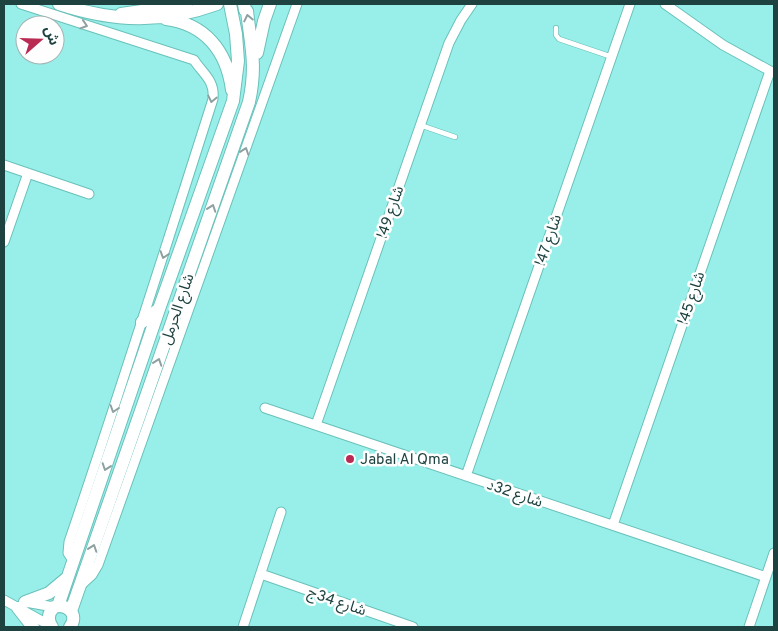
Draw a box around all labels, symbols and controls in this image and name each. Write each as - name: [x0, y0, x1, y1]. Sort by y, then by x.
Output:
- one-way arrow: [243, 14, 253, 23]
- north arrow: [15, 15, 65, 65]
- one-way arrow: [79, 19, 87, 29]
- text: ش: [40, 24, 62, 48]
- one-way arrow: [207, 95, 217, 104]
- one-way arrow: [240, 147, 250, 156]
- street label: شارع 49ا: [374, 183, 410, 242]
- one-way arrow: [206, 205, 216, 213]
- street label: شارع 47ا: [532, 212, 568, 269]
- one-way arrow: [159, 250, 169, 258]
- street label: شارع 45ا: [674, 269, 711, 328]
- street label: شارع الحرمل: [157, 271, 200, 348]
- one-way arrow: [152, 358, 162, 366]
- one-way arrow: [110, 405, 120, 413]
- place label: Jabal Al Qma: [360, 451, 449, 470]
- marker: Jabal Al Qma: [344, 453, 356, 465]
- one-way arrow: [102, 462, 112, 471]
- street label: شارع 32د: [484, 476, 545, 514]
- one-way arrow: [87, 544, 97, 553]
- street label: شارع 34ج: [304, 584, 369, 622]

